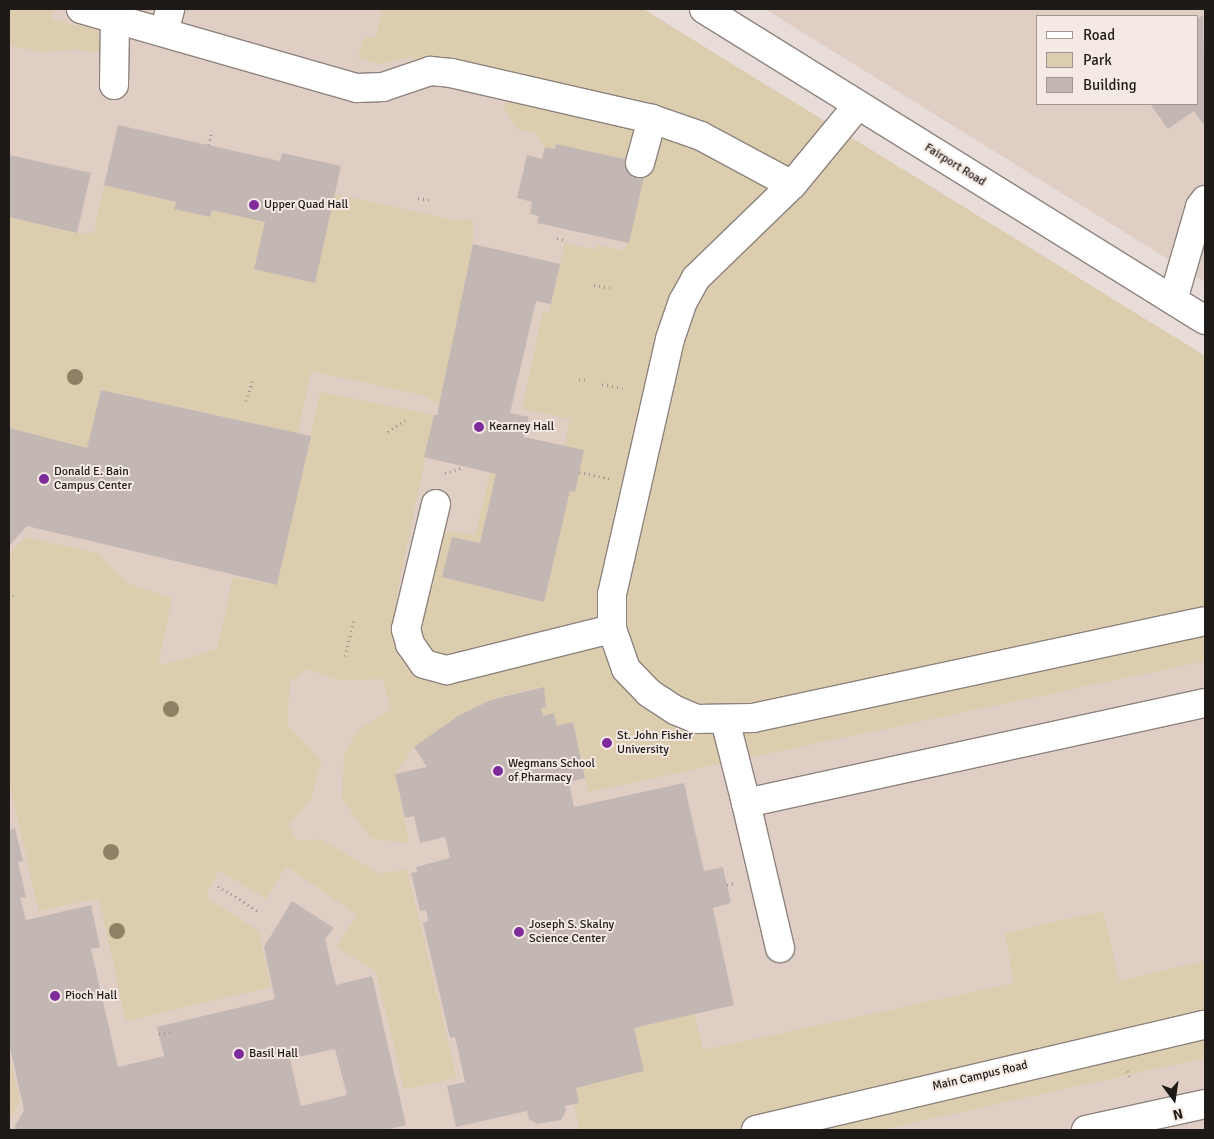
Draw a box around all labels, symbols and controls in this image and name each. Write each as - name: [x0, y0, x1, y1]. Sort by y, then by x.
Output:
- legend: [1036, 15, 1199, 105]
- text: Road: [1083, 26, 1115, 44]
- text: Park: [1083, 51, 1112, 69]
- text: Building: [1083, 76, 1137, 94]
- street label: Fairport Road: [922, 141, 988, 189]
- place label: Upper Quad Hall: [264, 198, 348, 212]
- marker: Upper Quad Hall: [248, 199, 260, 211]
- place label: Kearney Hall: [489, 420, 554, 434]
- marker: Kearney Hall: [473, 421, 485, 433]
- place label: Donald E. Bain Campus Center: [54, 465, 132, 493]
- marker: Donald E. Bain Campus Center: [38, 473, 50, 485]
- place label: St. John Fisher University: [617, 729, 693, 757]
- marker: St. John Fisher University: [601, 737, 613, 749]
- place label: Wegmans School of Pharmacy: [508, 757, 595, 785]
- marker: Wegmans School of Pharmacy: [492, 765, 504, 777]
- place label: Joseph S. Skalny Science Center: [529, 918, 614, 946]
- marker: Joseph S. Skalny Science Center: [513, 926, 525, 938]
- place label: Pioch Hall: [65, 989, 117, 1003]
- marker: Pioch Hall: [49, 990, 61, 1002]
- place label: Basil Hall: [249, 1047, 298, 1061]
- marker: Basil Hall: [233, 1048, 245, 1060]
- street label: Main Campus Road: [931, 1058, 1029, 1094]
- north arrow: [1149, 1074, 1199, 1124]
- text: N: [1171, 1105, 1185, 1123]

